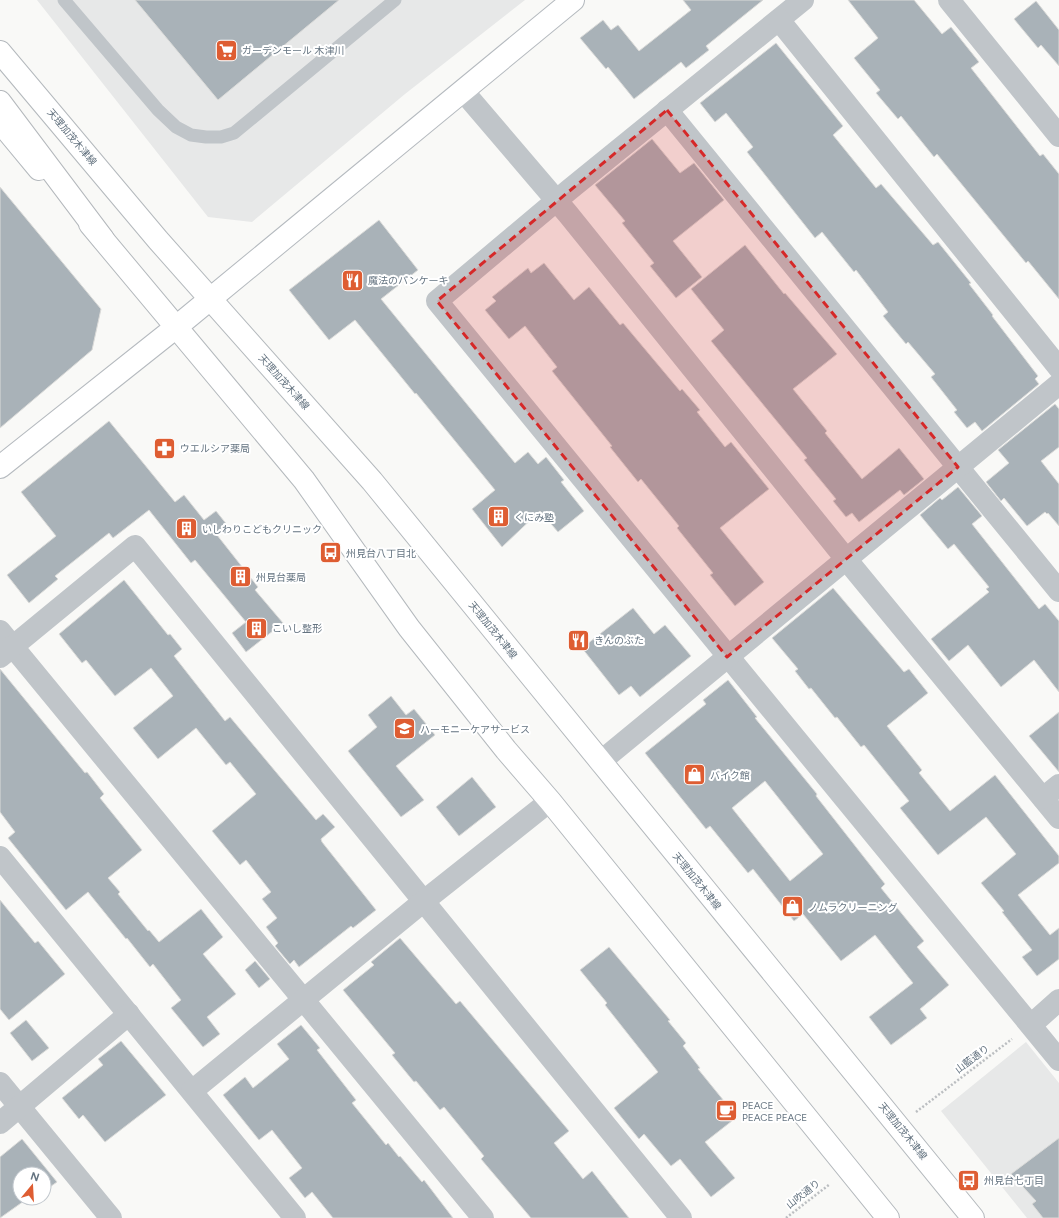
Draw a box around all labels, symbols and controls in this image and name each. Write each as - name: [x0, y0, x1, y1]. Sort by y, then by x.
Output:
- supermarket icon: ガーデンモール 木津川: [214, 37, 240, 63]
- place label: ガーデンモール 木津川: [242, 44, 344, 57]
- street label: 天理加茂木津線: [45, 106, 99, 168]
- restaurant icon: 魔法のパンケーキ: [340, 267, 366, 293]
- place label: 魔法のパンケーキ: [368, 274, 449, 287]
- street label: 天理加茂木津線: [256, 352, 312, 412]
- pharmacy icon: ウエルシア薬局: [152, 435, 178, 461]
- place label: ウエルシア薬局: [180, 442, 250, 455]
- building icon: くにみ塾: [485, 504, 511, 530]
- place label: くにみ塾: [514, 511, 554, 524]
- building icon: いしわりこどもクリニック: [174, 516, 200, 542]
- place label: いしわりこどもクリニック: [202, 523, 322, 536]
- bus stop icon: 州見台八丁目北: [317, 540, 343, 566]
- place label: 州見台八丁目北: [346, 547, 416, 560]
- building icon: 州見台薬局: [227, 564, 253, 590]
- place label: 州見台薬局: [256, 571, 306, 584]
- street label: 天理加茂木津線: [466, 599, 520, 661]
- building icon: こいし整形: [244, 615, 270, 641]
- place label: こいし整形: [272, 622, 322, 635]
- restaurant icon: きんのぶた: [565, 627, 591, 653]
- place label: きんのぶた: [594, 634, 644, 647]
- school or university icon: ハーモニーケアサービス: [391, 716, 417, 742]
- place label: ハーモニーケアサービス: [420, 723, 530, 736]
- shop icon: バイク館: [682, 762, 708, 788]
- place label: バイク館: [710, 769, 750, 782]
- street label: 天理加茂木津線: [670, 850, 724, 912]
- shop icon: ノムラクリーニング: [780, 894, 806, 920]
- place label: ノムラクリーニング: [808, 901, 898, 914]
- street label: 山藍通り: [952, 1042, 992, 1076]
- cafe icon: PEACE PEACE PEACE: [713, 1098, 739, 1124]
- place label: PEACE PEACE PEACE: [742, 1099, 807, 1124]
- street label: 天理加茂木津線: [876, 1100, 930, 1162]
- north arrow: [12, 1166, 52, 1206]
- bus stop icon: 州見台七丁目: [956, 1167, 982, 1193]
- text: N: [29, 1169, 41, 1184]
- place label: 州見台七丁目: [984, 1174, 1044, 1187]
- street label: 山吹通り: [783, 1177, 823, 1211]

